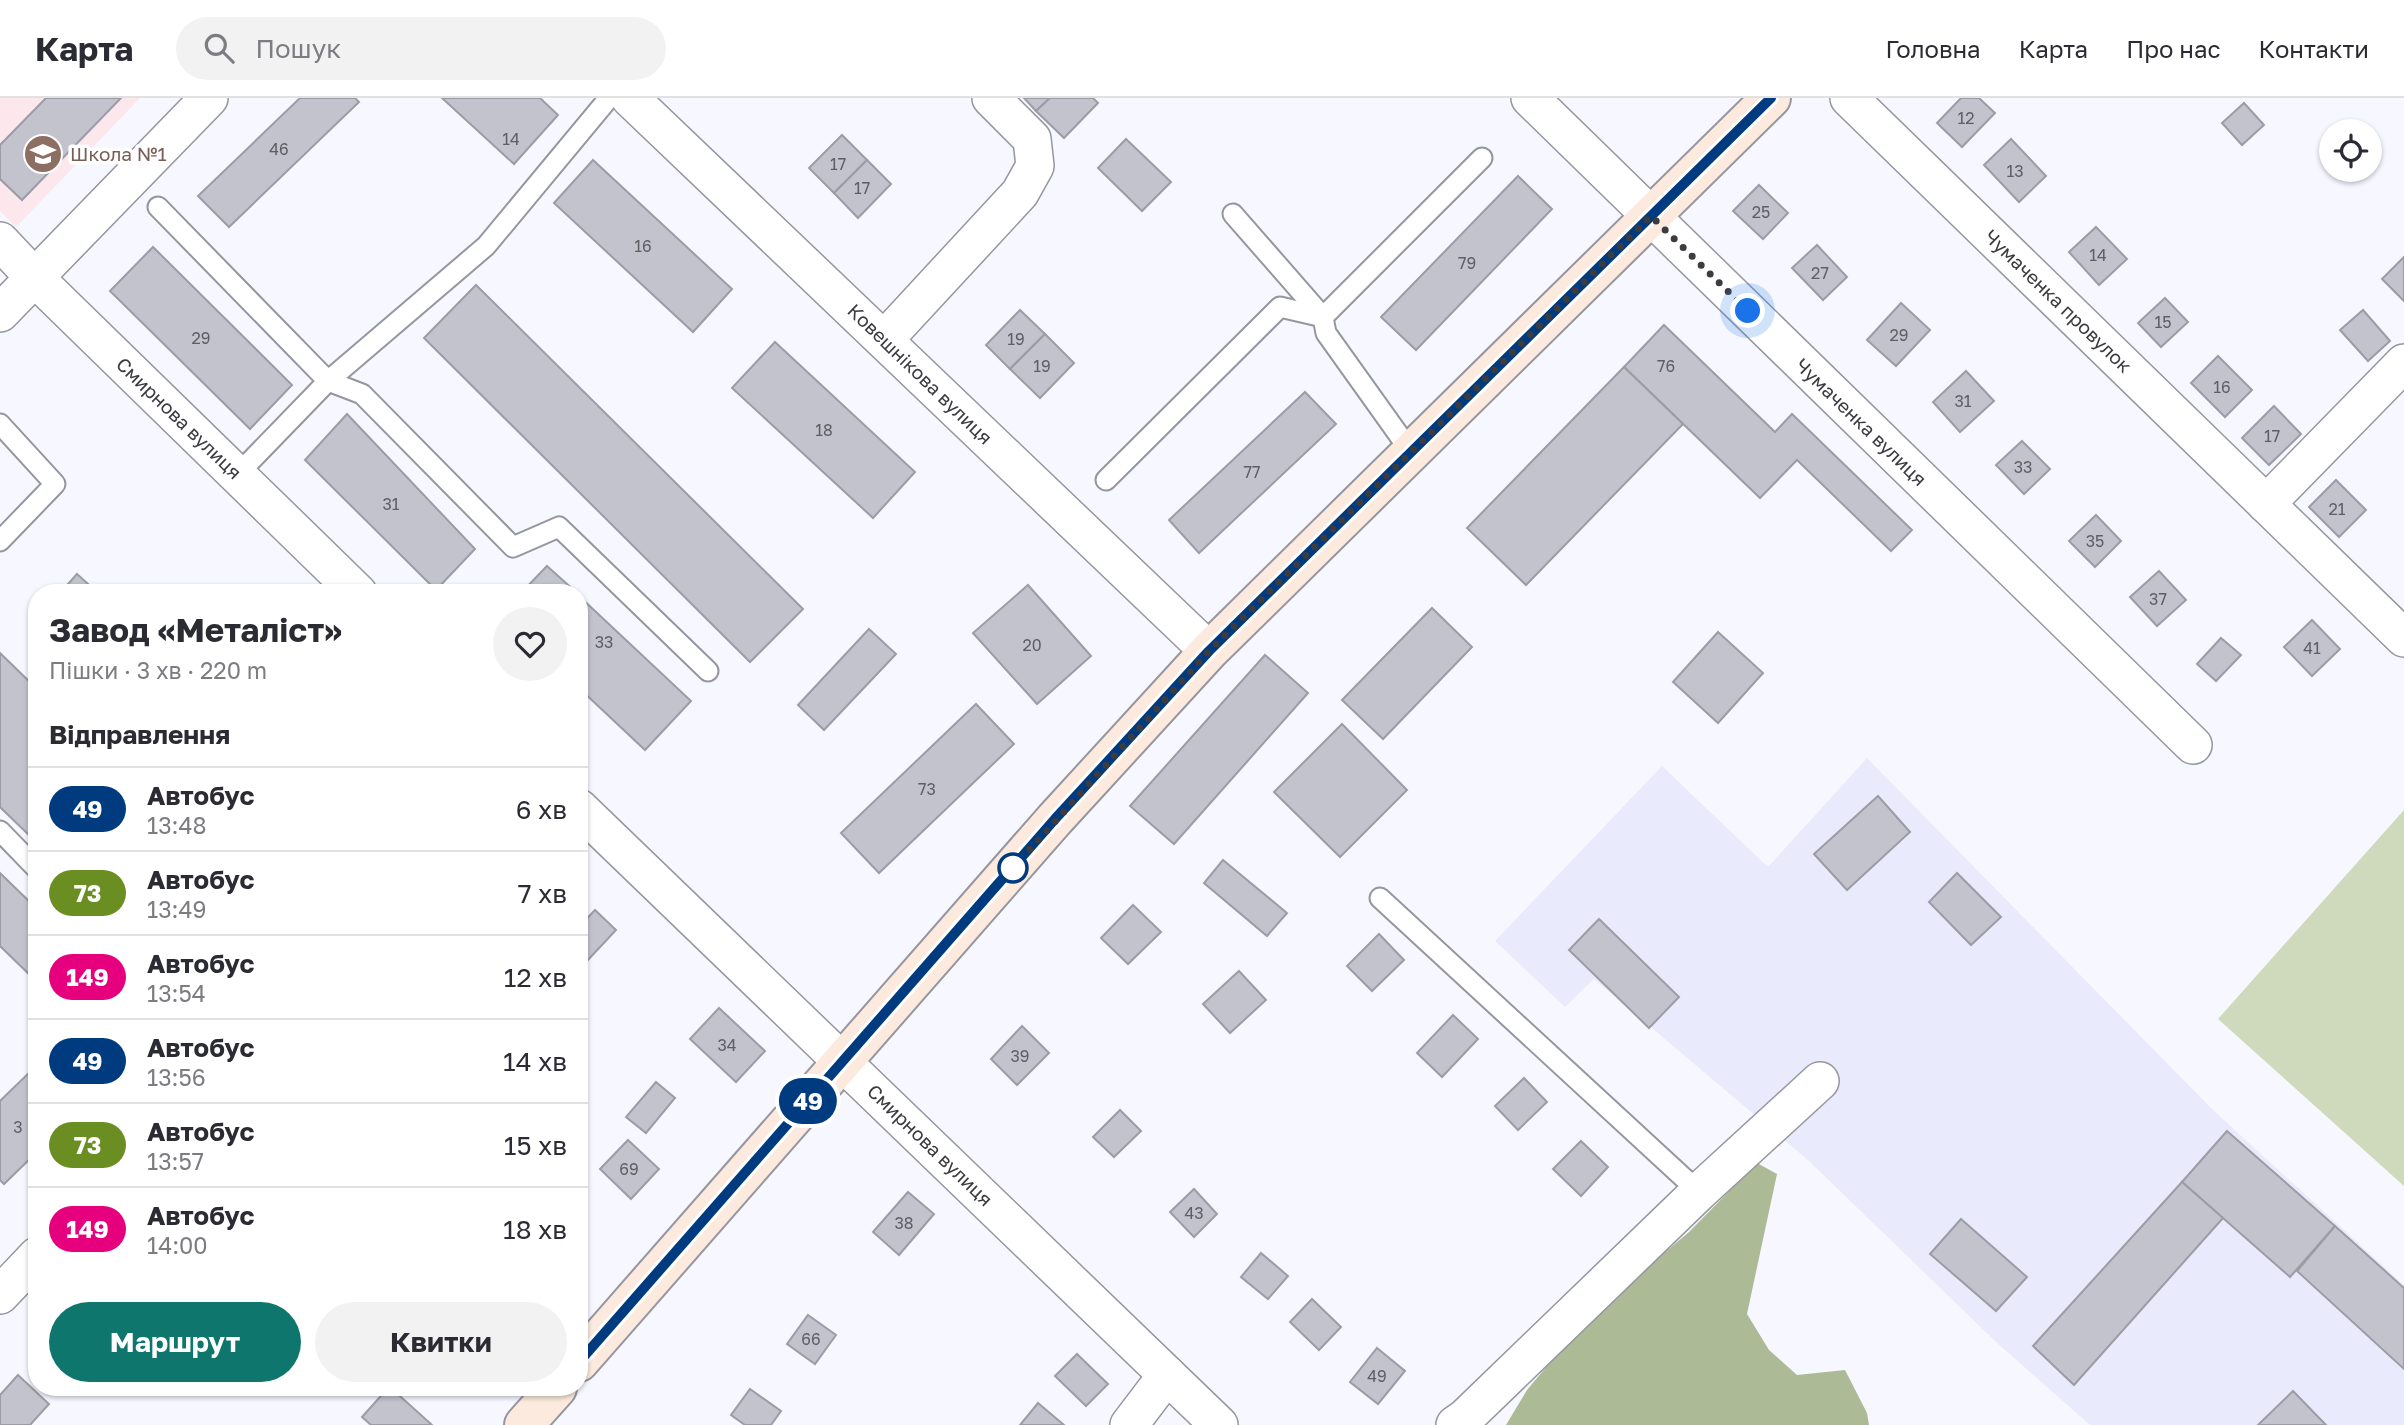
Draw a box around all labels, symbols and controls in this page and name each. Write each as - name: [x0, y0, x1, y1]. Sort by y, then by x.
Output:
- search box: [176, 17, 666, 80]
- text: Карта: [35, 29, 134, 68]
- icon: search: [200, 29, 238, 67]
- text: Пошук: [256, 33, 341, 64]
- text: Головна: [1885, 34, 1981, 63]
- text: Карта: [2019, 34, 2088, 63]
- text: Про нас: [2126, 34, 2221, 63]
- text: Контакти: [2259, 34, 2369, 63]
- house number: 12: [1957, 108, 1975, 128]
- map controls: [2319, 119, 2382, 182]
- button: locate: [2319, 119, 2382, 182]
- house number: 14: [502, 129, 520, 149]
- school or university icon: Школа №1: [22, 133, 64, 175]
- house number: 46: [269, 139, 289, 159]
- place label: Школа №1: [70, 142, 167, 165]
- house number: 17: [830, 154, 846, 174]
- house number: 13: [2006, 161, 2024, 181]
- house number: 17: [854, 178, 870, 198]
- house number: 25: [1752, 202, 1770, 222]
- street label: Чумаченка провулок: [1980, 224, 2137, 377]
- house number: 16: [634, 236, 652, 256]
- house number: 14: [2089, 245, 2107, 265]
- house number: 79: [1458, 253, 1476, 273]
- house number: 27: [1811, 263, 1829, 283]
- your location: [1730, 293, 1765, 328]
- street label: Ковешнікова вулиця: [843, 299, 998, 449]
- house number: 15: [2154, 312, 2172, 332]
- house number: 29: [1890, 325, 1908, 345]
- house number: 29: [192, 328, 210, 348]
- house number: 19: [1007, 329, 1025, 349]
- street label: Смирнова вулиця: [112, 352, 247, 483]
- street label: Чумаченка вулиця: [1791, 353, 1932, 490]
- house number: 19: [1033, 356, 1051, 376]
- house number: 76: [1657, 356, 1675, 376]
- house number: 16: [2213, 377, 2231, 397]
- house number: 31: [1954, 391, 1972, 411]
- house number: 18: [815, 420, 833, 440]
- house number: 17: [2264, 426, 2280, 446]
- house number: 33: [2014, 457, 2032, 477]
- house number: 77: [1244, 462, 1260, 482]
- house number: 31: [382, 494, 400, 514]
- house number: 21: [2328, 499, 2346, 519]
- house number: 35: [2086, 531, 2104, 551]
- house number: 37: [2149, 589, 2167, 609]
- button: heart: [493, 607, 567, 681]
- text: Завод «Металіст»: [49, 610, 342, 649]
- house number: 33: [595, 632, 613, 652]
- house number: 20: [1022, 635, 1042, 655]
- house number: 41: [2303, 638, 2321, 658]
- text: Пішки · 3 хв · 220 m: [49, 656, 267, 684]
- text: Відправлення: [49, 719, 230, 750]
- house number: 73: [918, 779, 936, 799]
- text: Автобус: [147, 780, 254, 811]
- text: 49: [72, 794, 103, 823]
- text: 6 хв: [516, 794, 567, 825]
- text: 13:48: [147, 811, 207, 839]
- unlabelled marker: [998, 853, 1028, 883]
- text: Автобус: [147, 864, 254, 895]
- text: 73: [74, 878, 101, 907]
- text: 7 хв: [518, 878, 567, 909]
- text: 13:49: [147, 895, 206, 923]
- text: Автобус: [147, 948, 254, 979]
- text: 149: [66, 962, 109, 991]
- text: 12 хв: [504, 962, 567, 993]
- text: 13:54: [147, 979, 206, 1007]
- text: Автобус: [147, 1032, 254, 1063]
- house number: 34: [717, 1035, 737, 1055]
- text: 49: [72, 1046, 103, 1075]
- text: 14 хв: [503, 1046, 567, 1077]
- house number: 39: [1010, 1046, 1030, 1066]
- text: 13:56: [147, 1063, 206, 1091]
- line badge: 49: [776, 1078, 840, 1124]
- street label: Смирнова вулиця: [863, 1079, 998, 1210]
- text: 49: [793, 1086, 823, 1115]
- text: Автобус: [147, 1116, 254, 1147]
- house number: 3: [13, 1117, 23, 1137]
- text: 73: [74, 1130, 101, 1159]
- text: 15 хв: [504, 1130, 567, 1161]
- text: 13:57: [147, 1147, 204, 1175]
- house number: 69: [619, 1159, 639, 1179]
- text: Автобус: [147, 1200, 254, 1231]
- house number: 43: [1184, 1203, 1204, 1223]
- house number: 38: [894, 1213, 914, 1233]
- text: 149: [66, 1214, 109, 1243]
- text: 18 хв: [503, 1214, 567, 1245]
- text: 14:00: [147, 1231, 208, 1259]
- button: Маршрут: [49, 1302, 301, 1382]
- button: Квитки: [315, 1302, 567, 1382]
- house number: 66: [801, 1329, 821, 1349]
- house number: 49: [1367, 1366, 1387, 1386]

